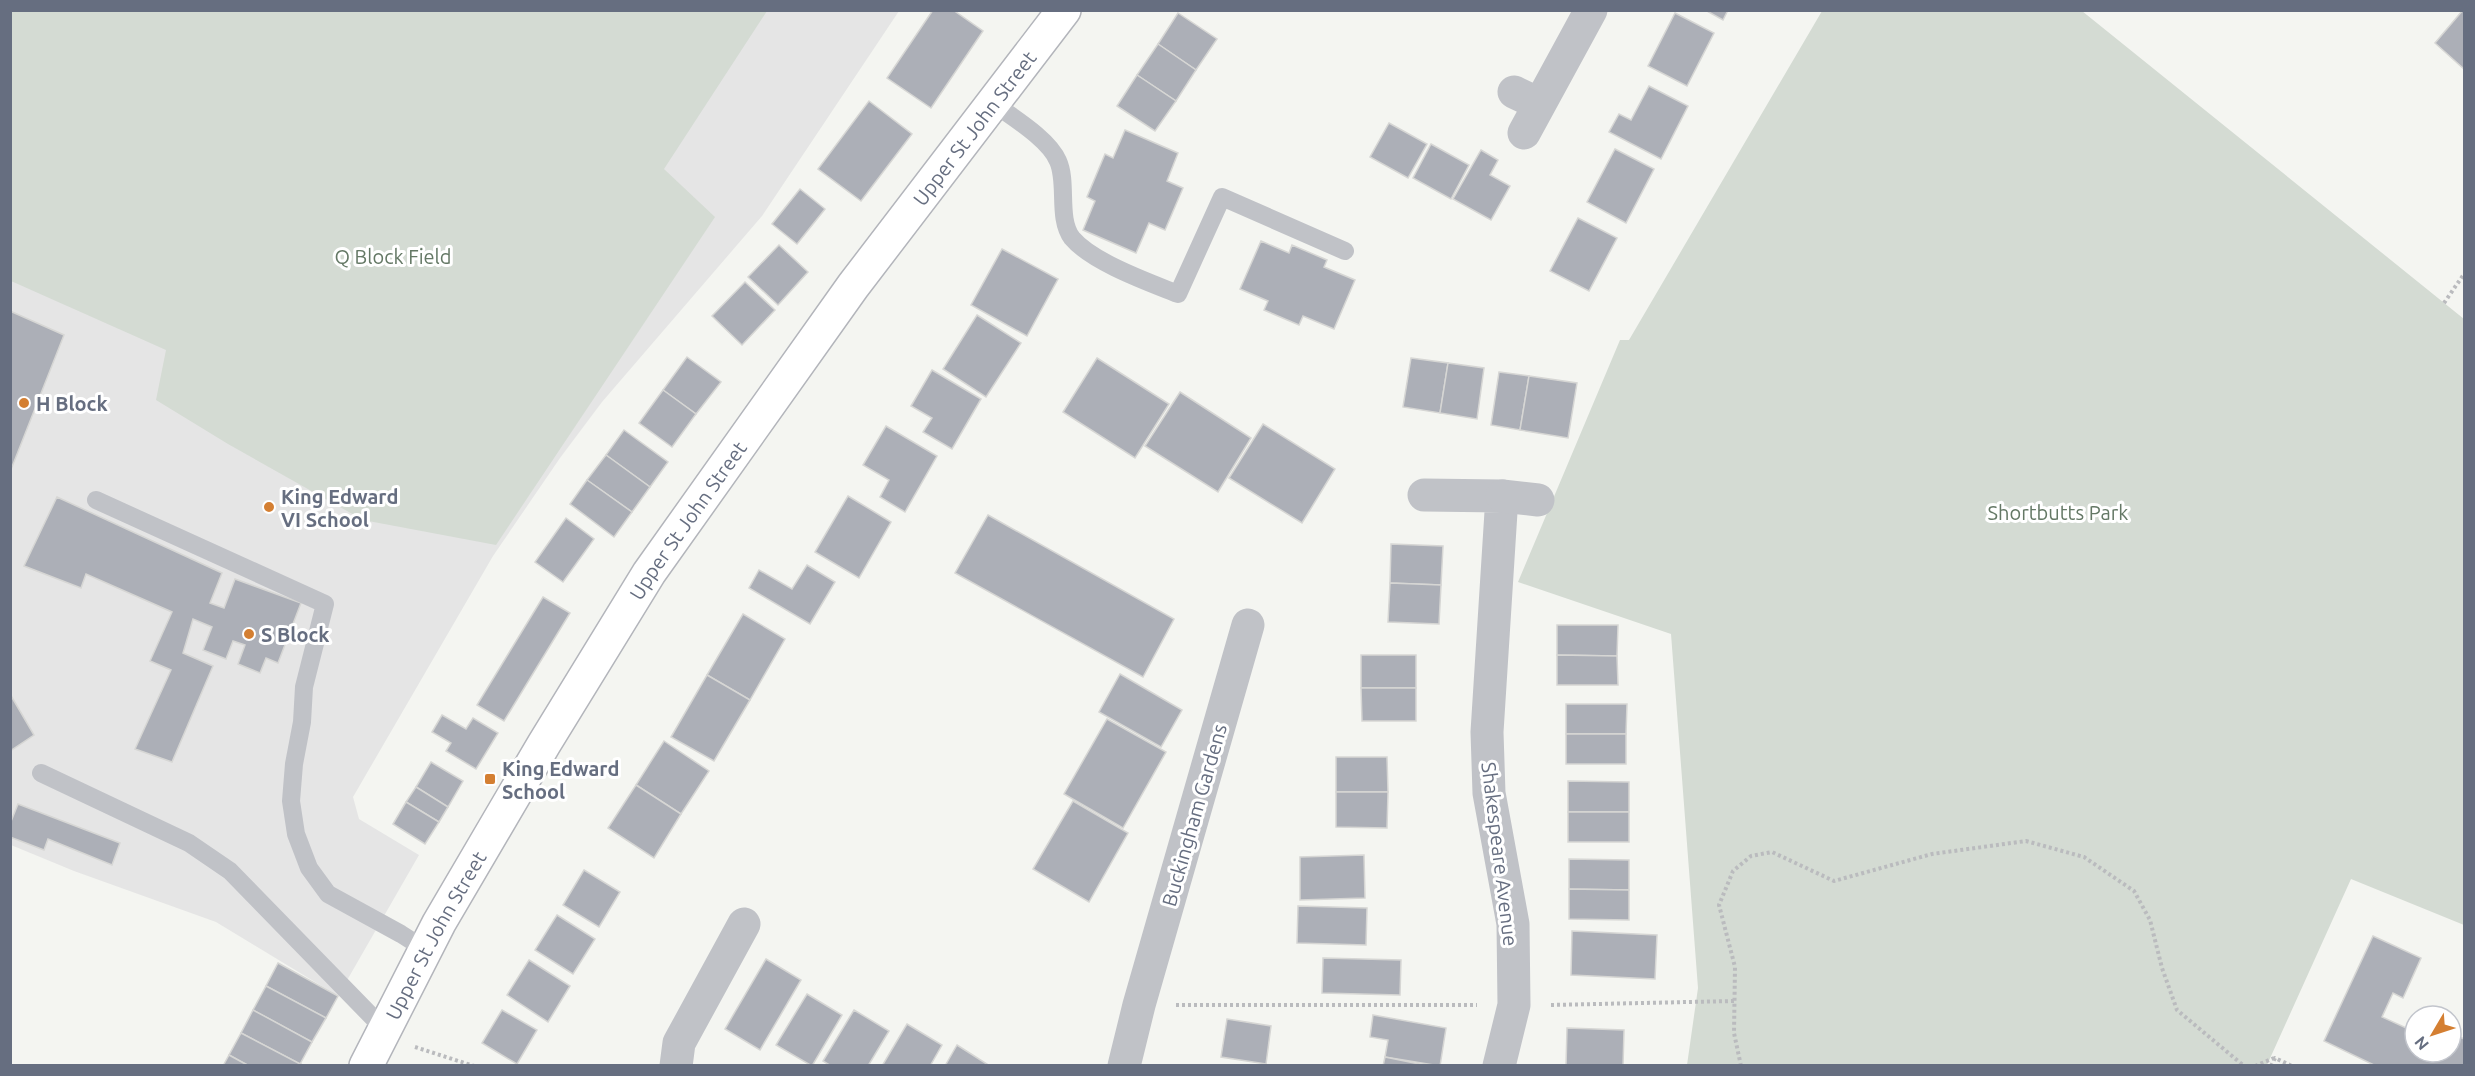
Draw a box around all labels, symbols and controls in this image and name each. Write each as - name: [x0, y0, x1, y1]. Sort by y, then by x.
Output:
- street label: Upper St John Street: [908, 46, 1040, 210]
- park label: Q Block Field: [334, 245, 452, 268]
- place label: H Block: [36, 392, 108, 415]
- marker: H Block: [17, 396, 31, 410]
- street label: Upper St John Street: [624, 436, 751, 604]
- place label: King Edward VI School: [281, 485, 398, 531]
- marker: King Edward VI School: [262, 500, 276, 514]
- park label: Shortbutts Park: [1988, 501, 2128, 524]
- place label: S Block: [261, 623, 330, 646]
- marker: S Block: [242, 627, 256, 641]
- street label: Buckingham Gardens: [1157, 721, 1231, 909]
- place label: King Edward School: [502, 757, 619, 803]
- street label: Shakespeare Avenue: [1477, 761, 1523, 947]
- marker: King Edward School: [483, 772, 497, 786]
- street label: Upper St John Street: [380, 847, 490, 1023]
- north arrow: [2403, 1004, 2463, 1064]
- text: N: [2411, 1033, 2432, 1054]

